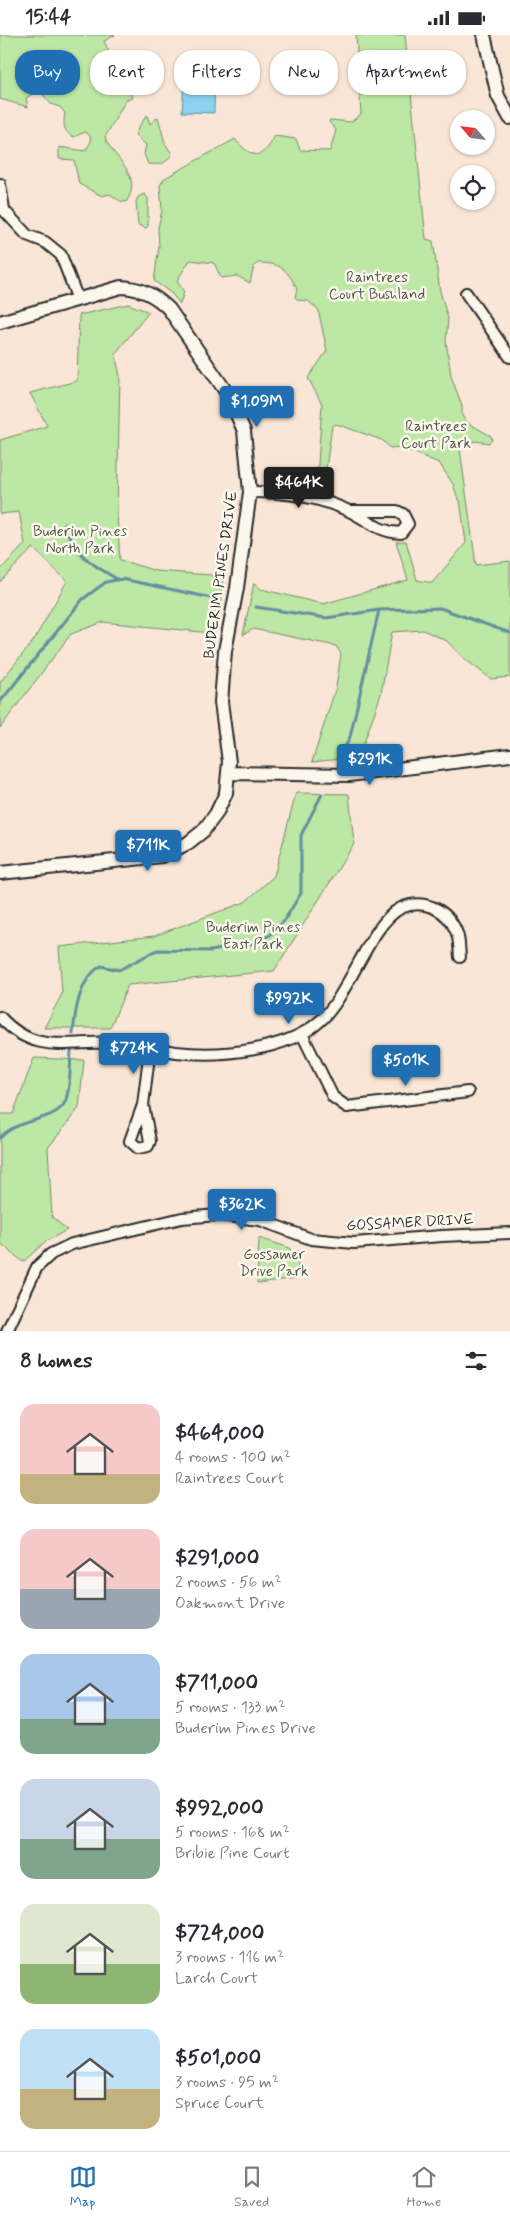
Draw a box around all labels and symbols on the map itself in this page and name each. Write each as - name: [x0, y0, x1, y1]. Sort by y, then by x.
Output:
- north arrow: [450, 110, 495, 155]
- park label: Raintrees Court Bushland: [329, 268, 425, 305]
- pin: $1.09M: [216, 385, 298, 428]
- park label: Raintrees Court Park: [401, 417, 471, 454]
- pin: $464K: [264, 467, 334, 509]
- street label: BUDERIM PINES DRIVE: [199, 489, 243, 660]
- park label: Buderim Pines North Park: [33, 522, 127, 559]
- pin: $291K: [335, 743, 405, 786]
- pin: $711K: [113, 829, 183, 872]
- park label: Buderim Pines East Park: [206, 918, 300, 955]
- pin: $992K: [254, 983, 324, 1025]
- pin: $724K: [99, 1033, 169, 1075]
- pin: $501K: [371, 1045, 441, 1087]
- pin: $362K: [207, 1189, 277, 1231]
- street label: GOSSAMER DRIVE: [346, 1210, 475, 1236]
- park label: Gossamer Drive Park: [240, 1245, 308, 1282]

